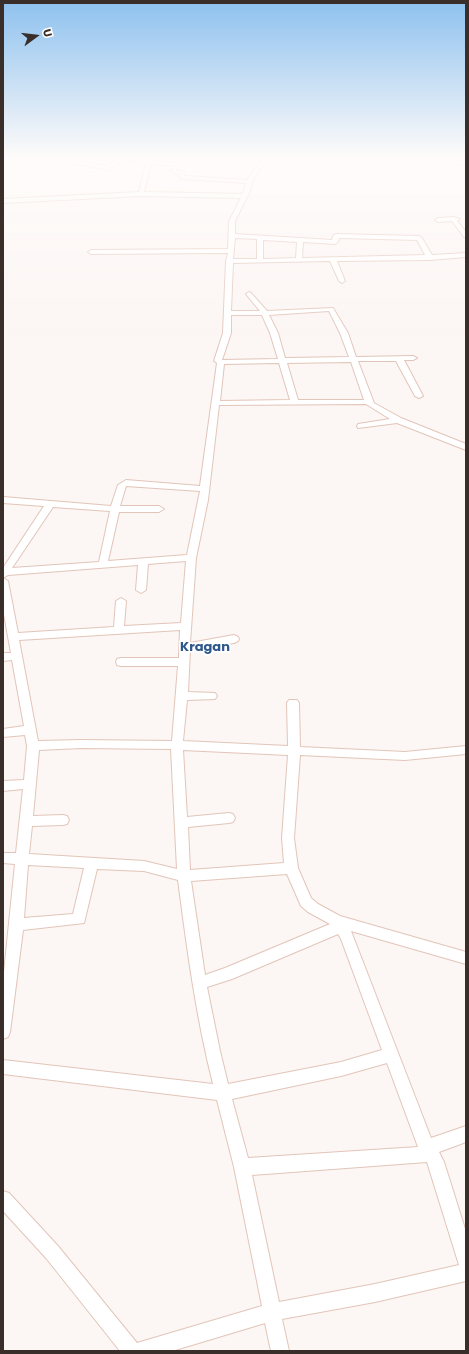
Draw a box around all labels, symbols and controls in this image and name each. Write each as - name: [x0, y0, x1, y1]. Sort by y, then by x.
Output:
- north arrow: [16, 16, 56, 56]
- text: U: [39, 27, 56, 39]
- district label: Kragan: [180, 640, 230, 656]

